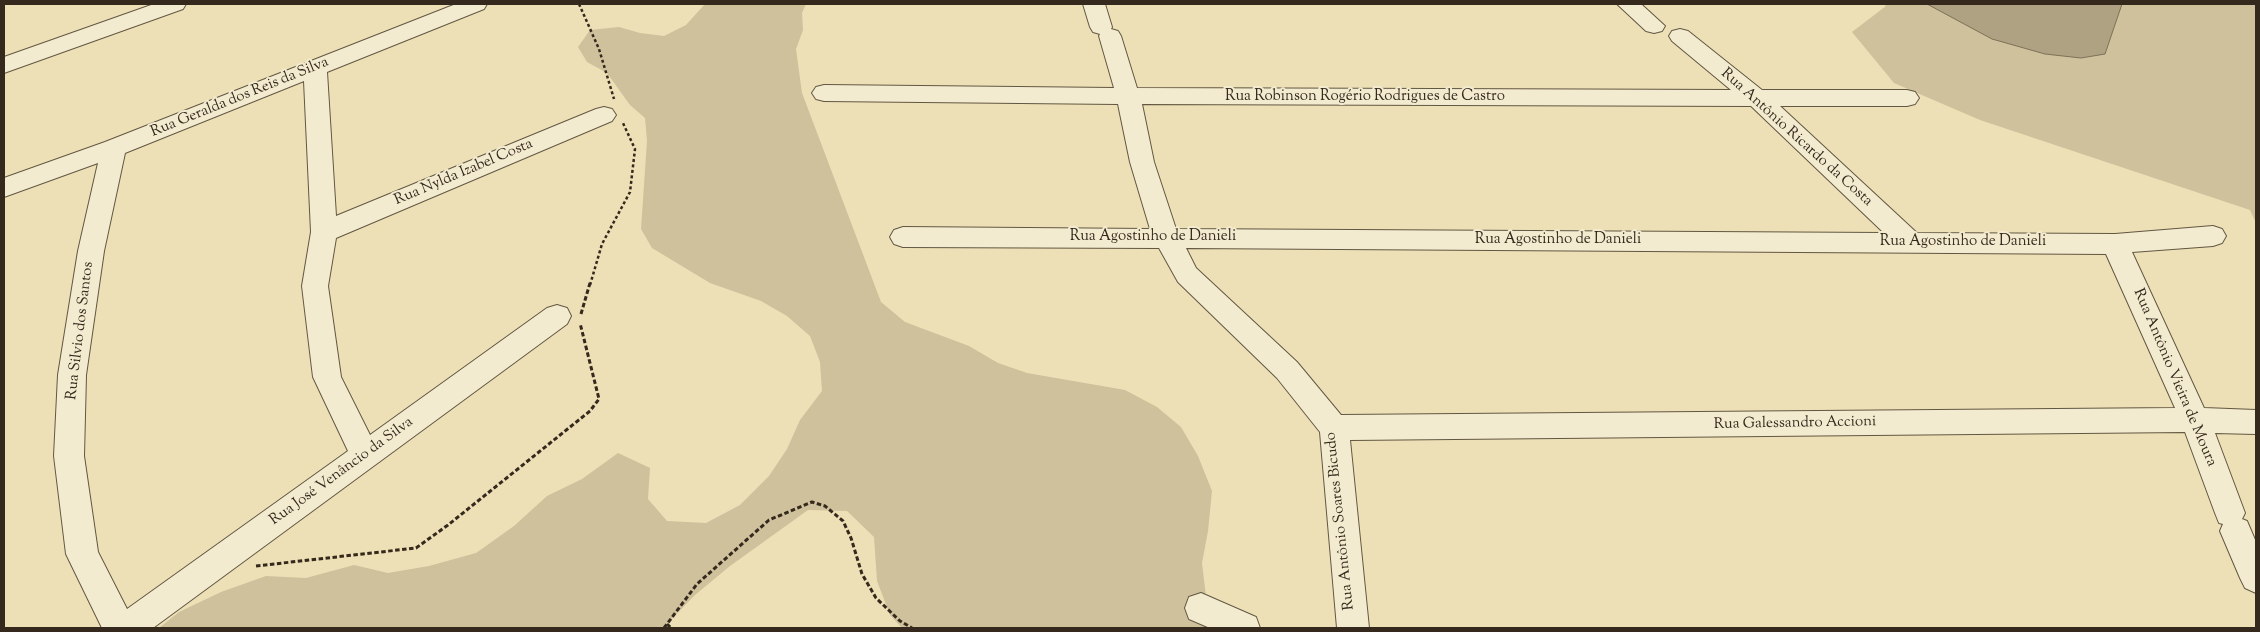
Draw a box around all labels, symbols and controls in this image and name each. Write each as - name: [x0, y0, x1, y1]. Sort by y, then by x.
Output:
- street label: Rua Geralda dos Reis da Silva: [148, 54, 332, 142]
- street label: Rua Antônio Ricardo da Costa: [1716, 65, 1876, 211]
- street label: Rua Robinson Rogério Rodrigues de Castro: [1225, 88, 1505, 106]
- street label: Rua Nylda Izabel Costa: [392, 136, 536, 210]
- street label: Rua Agostinho de Danieli: [1070, 228, 1236, 246]
- street label: Rua Agostinho de Danieli: [1475, 231, 1641, 249]
- street label: Rua Agostinho de Danieli: [1880, 233, 2046, 251]
- street label: Rua Silvio dos Santos: [64, 261, 98, 401]
- street label: Rua Antônio Vieira de Moura: [2128, 286, 2220, 470]
- street label: Rua José Venâncio da Silva: [267, 414, 417, 530]
- street label: Rua Galessandro Accioni: [1714, 414, 1876, 434]
- street label: Rua Antônio Soares Bicudo: [1323, 431, 1359, 611]

